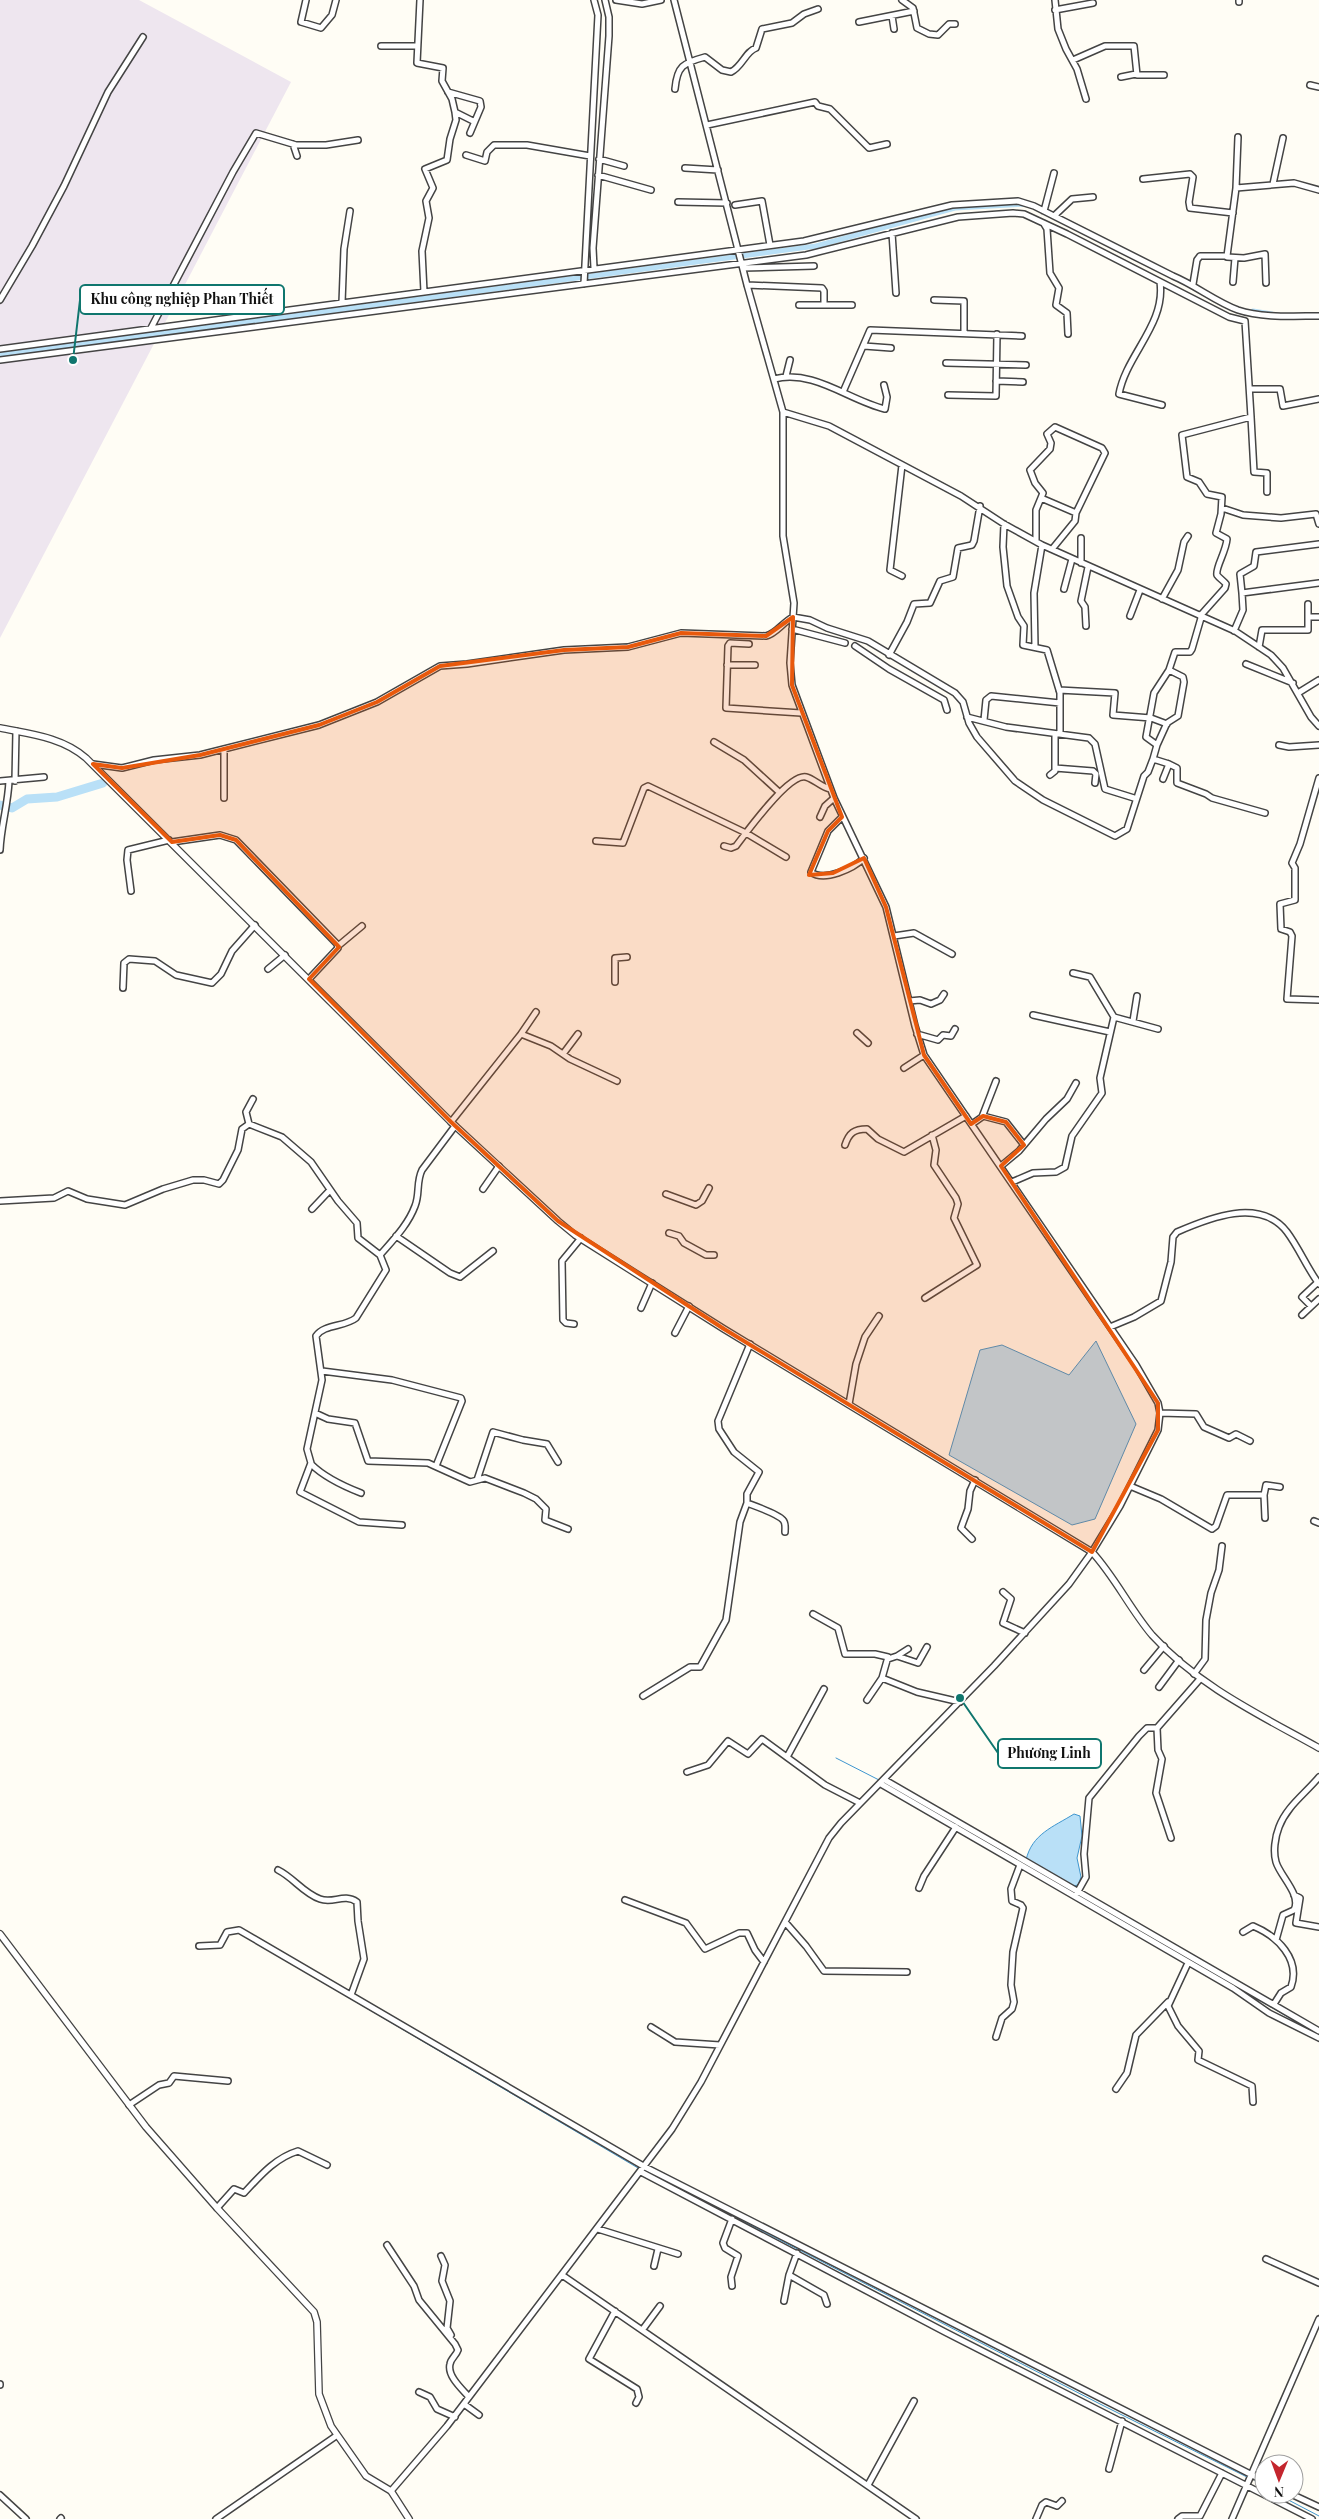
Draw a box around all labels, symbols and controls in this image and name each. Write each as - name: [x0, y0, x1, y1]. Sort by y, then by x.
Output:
- callout: Khu công nghiệp Phan Thiết: [80, 285, 284, 314]
- text: Khu công nghiệp Phan Thiết: [91, 287, 273, 308]
- callout: Phương Linh: [998, 1739, 1101, 1768]
- text: Phương Linh: [1007, 1743, 1091, 1762]
- north arrow: [1254, 2454, 1304, 2504]
- text: N: [1274, 2483, 1284, 2502]

